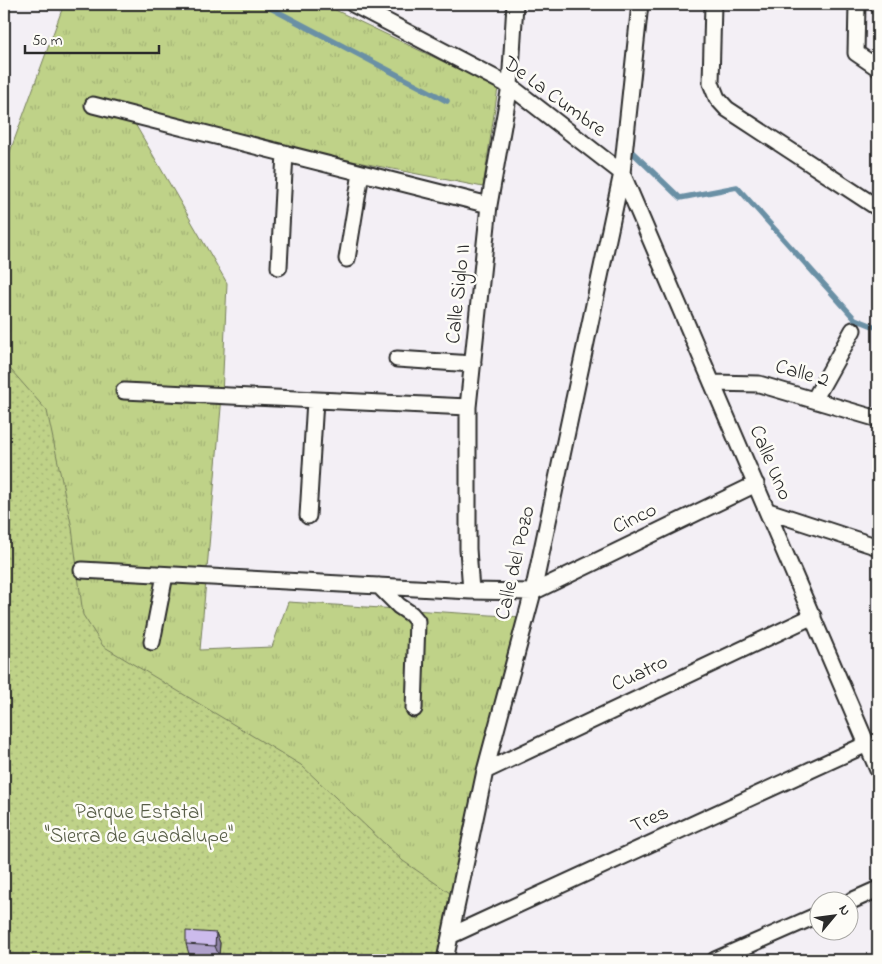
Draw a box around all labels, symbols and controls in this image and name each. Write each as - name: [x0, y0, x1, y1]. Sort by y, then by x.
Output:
- scale bar: [25, 22, 159, 54]
- text: 50 m: [32, 30, 63, 52]
- street label: De La Cumbre: [495, 49, 612, 145]
- street label: Calle Siglo II: [439, 243, 481, 346]
- street label: Calle 2: [771, 352, 833, 396]
- street label: Calle Uno: [741, 421, 799, 505]
- street label: Cinco: [608, 495, 662, 543]
- street label: Calle del Pozo: [488, 503, 544, 623]
- street label: Cuatro: [607, 648, 673, 700]
- park label: Parque Estatal "Sierra de Guadalupe": [45, 798, 233, 852]
- street label: Tres: [626, 798, 674, 842]
- north arrow: [810, 892, 860, 942]
- text: N: [833, 901, 856, 920]

